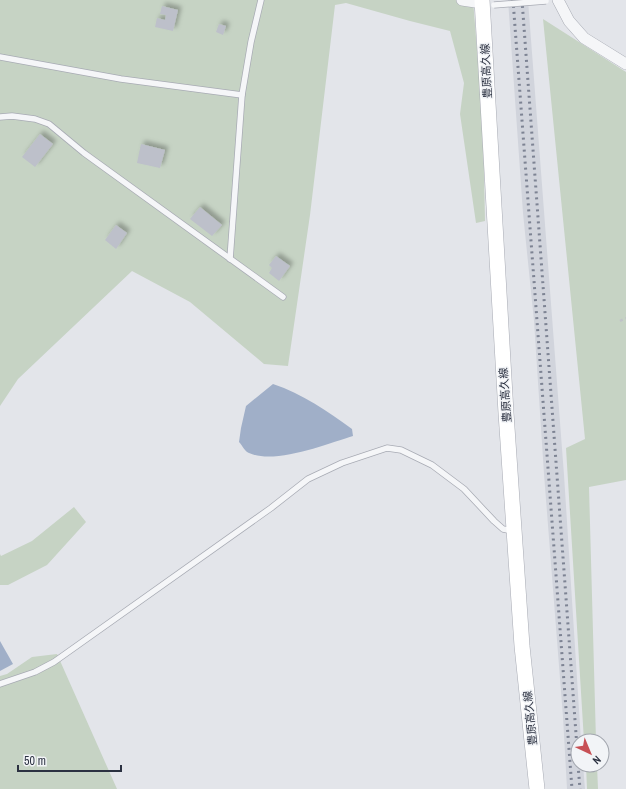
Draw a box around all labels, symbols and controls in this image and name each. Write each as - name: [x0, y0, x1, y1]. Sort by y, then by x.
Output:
- street label: 豊原高久線: [478, 43, 494, 99]
- street label: 豊原高久線: [496, 367, 514, 423]
- street label: 豊原高久線: [520, 690, 540, 746]
- north arrow: [570, 733, 610, 773]
- scale bar: [18, 747, 121, 773]
- text: 50 m: [24, 753, 46, 769]
- text: N: [590, 753, 604, 767]

